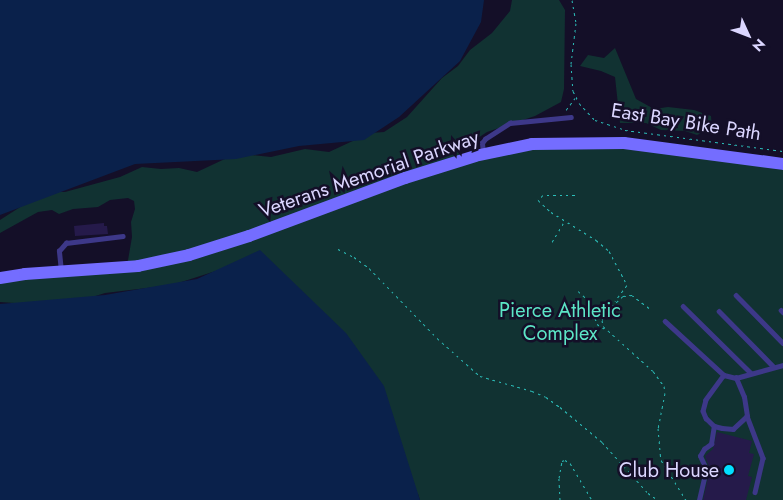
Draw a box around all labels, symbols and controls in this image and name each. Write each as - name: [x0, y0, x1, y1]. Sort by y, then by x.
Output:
- north arrow: [723, 10, 773, 60]
- text: N: [748, 34, 770, 56]
- street label: East Bay Bike Path: [609, 98, 763, 146]
- street label: Veterans Memorial Parkway: [256, 125, 482, 223]
- park label: Pierce Athletic Complex: [499, 299, 621, 346]
- place label: Club House: [619, 458, 719, 482]
- marker: Club House: [723, 464, 735, 476]

